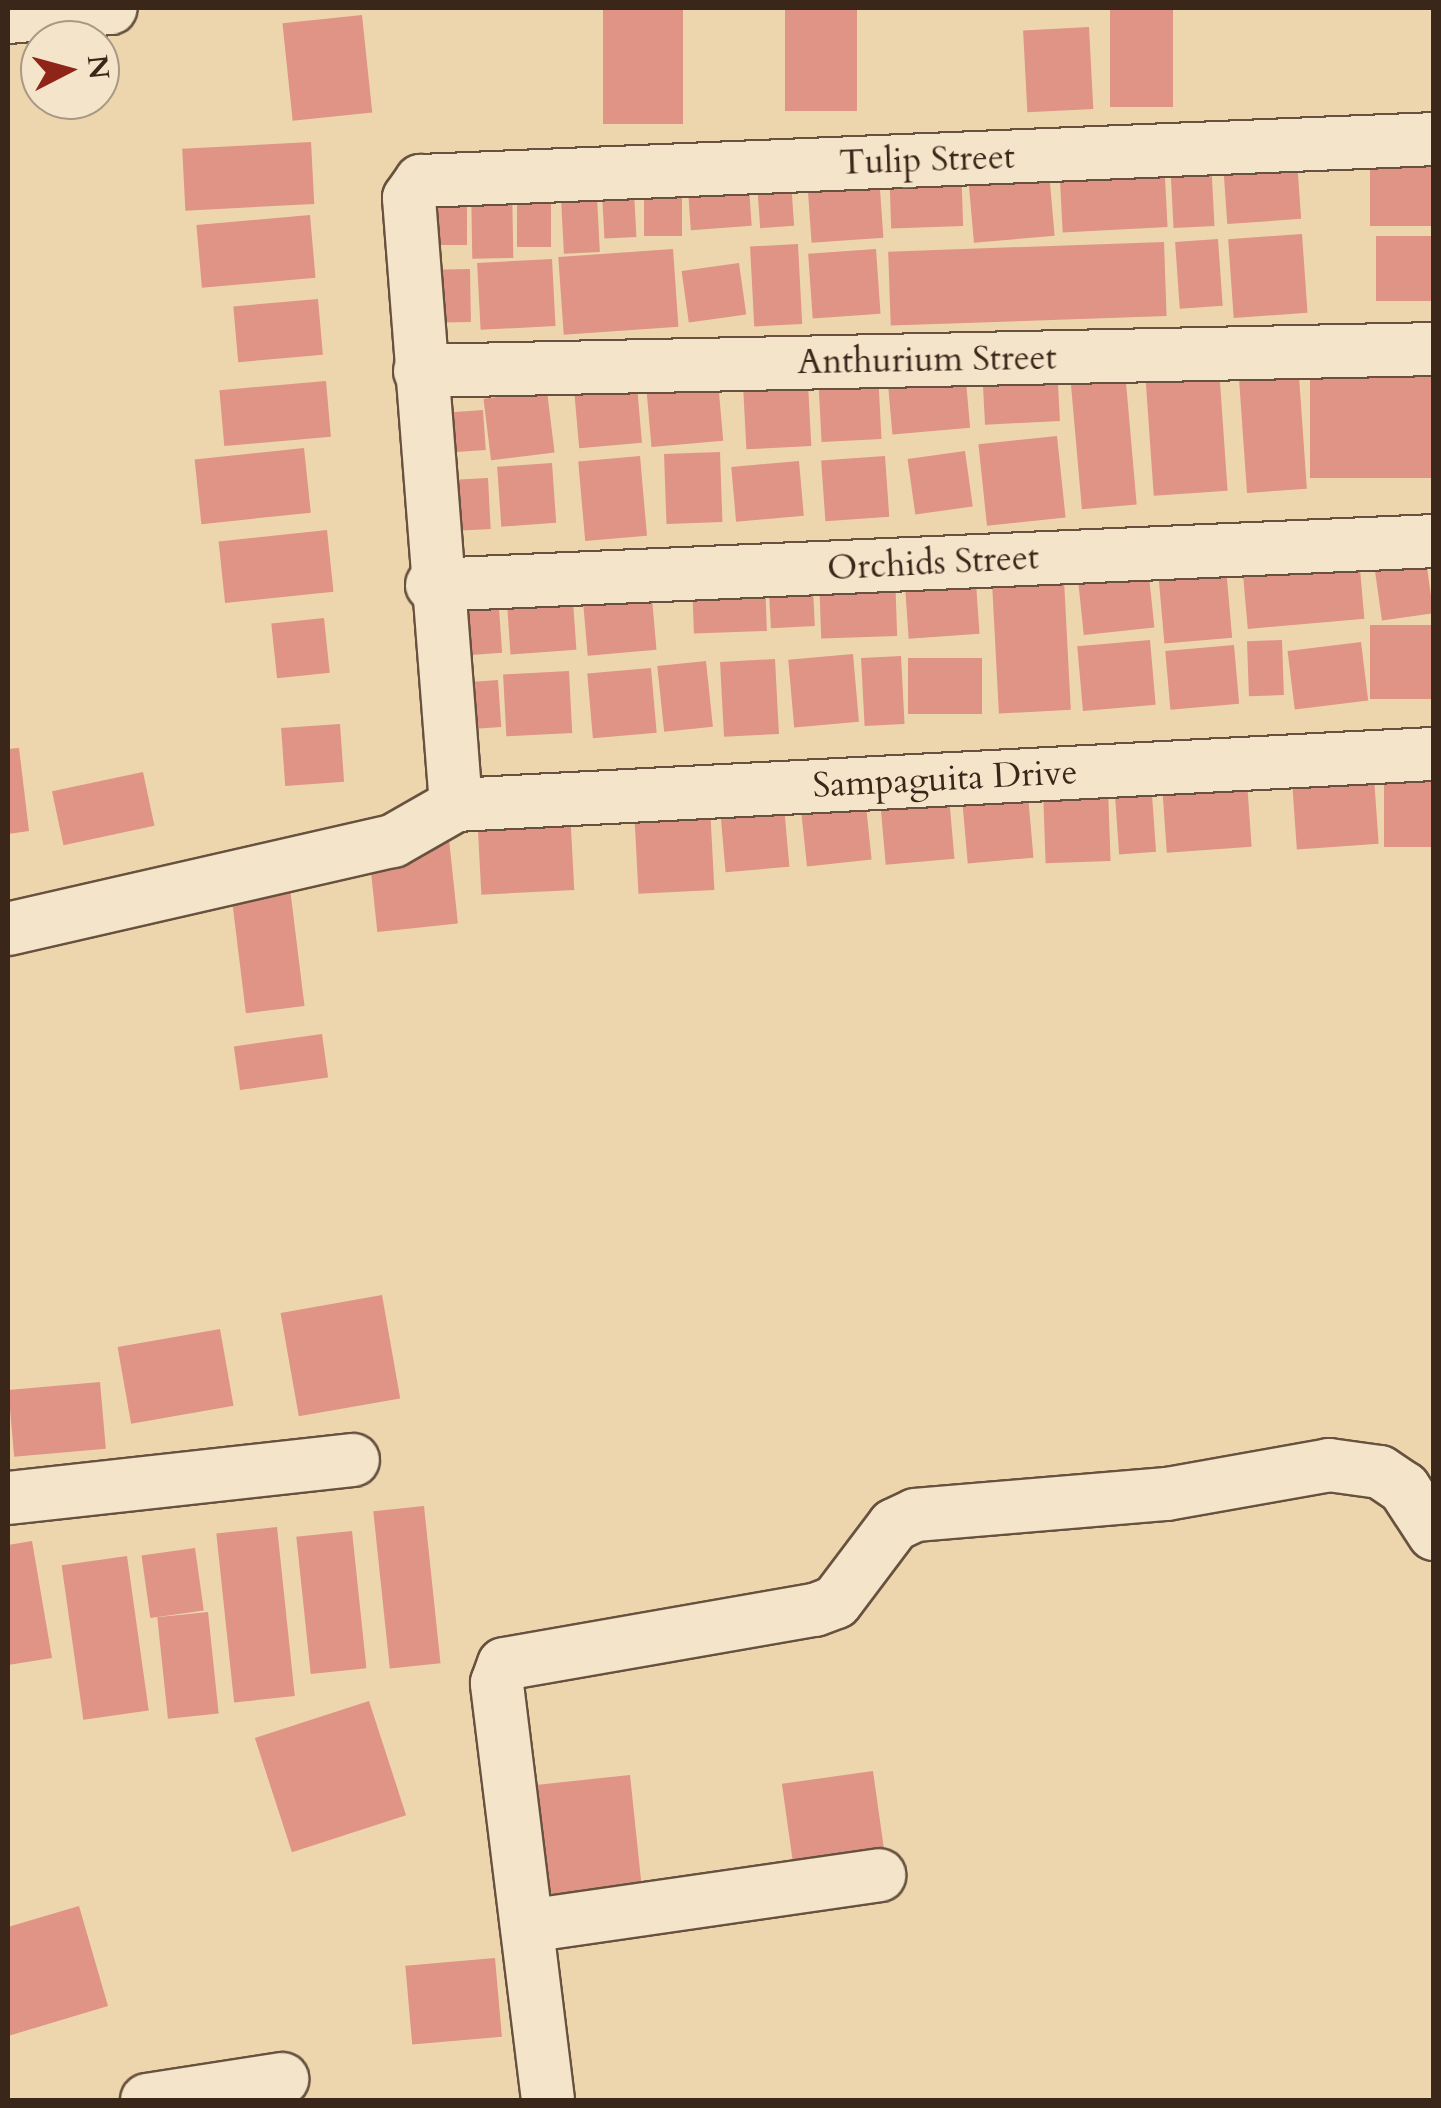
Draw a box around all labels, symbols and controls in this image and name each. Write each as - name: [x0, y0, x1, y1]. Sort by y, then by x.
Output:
- north arrow: [20, 20, 120, 120]
- text: N: [78, 53, 118, 81]
- street label: Tulip Street: [838, 136, 1016, 184]
- street label: Anthurium Street: [797, 337, 1057, 383]
- street label: Orchids Street: [826, 536, 1040, 590]
- street label: Sampaguita Drive: [812, 751, 1078, 807]

